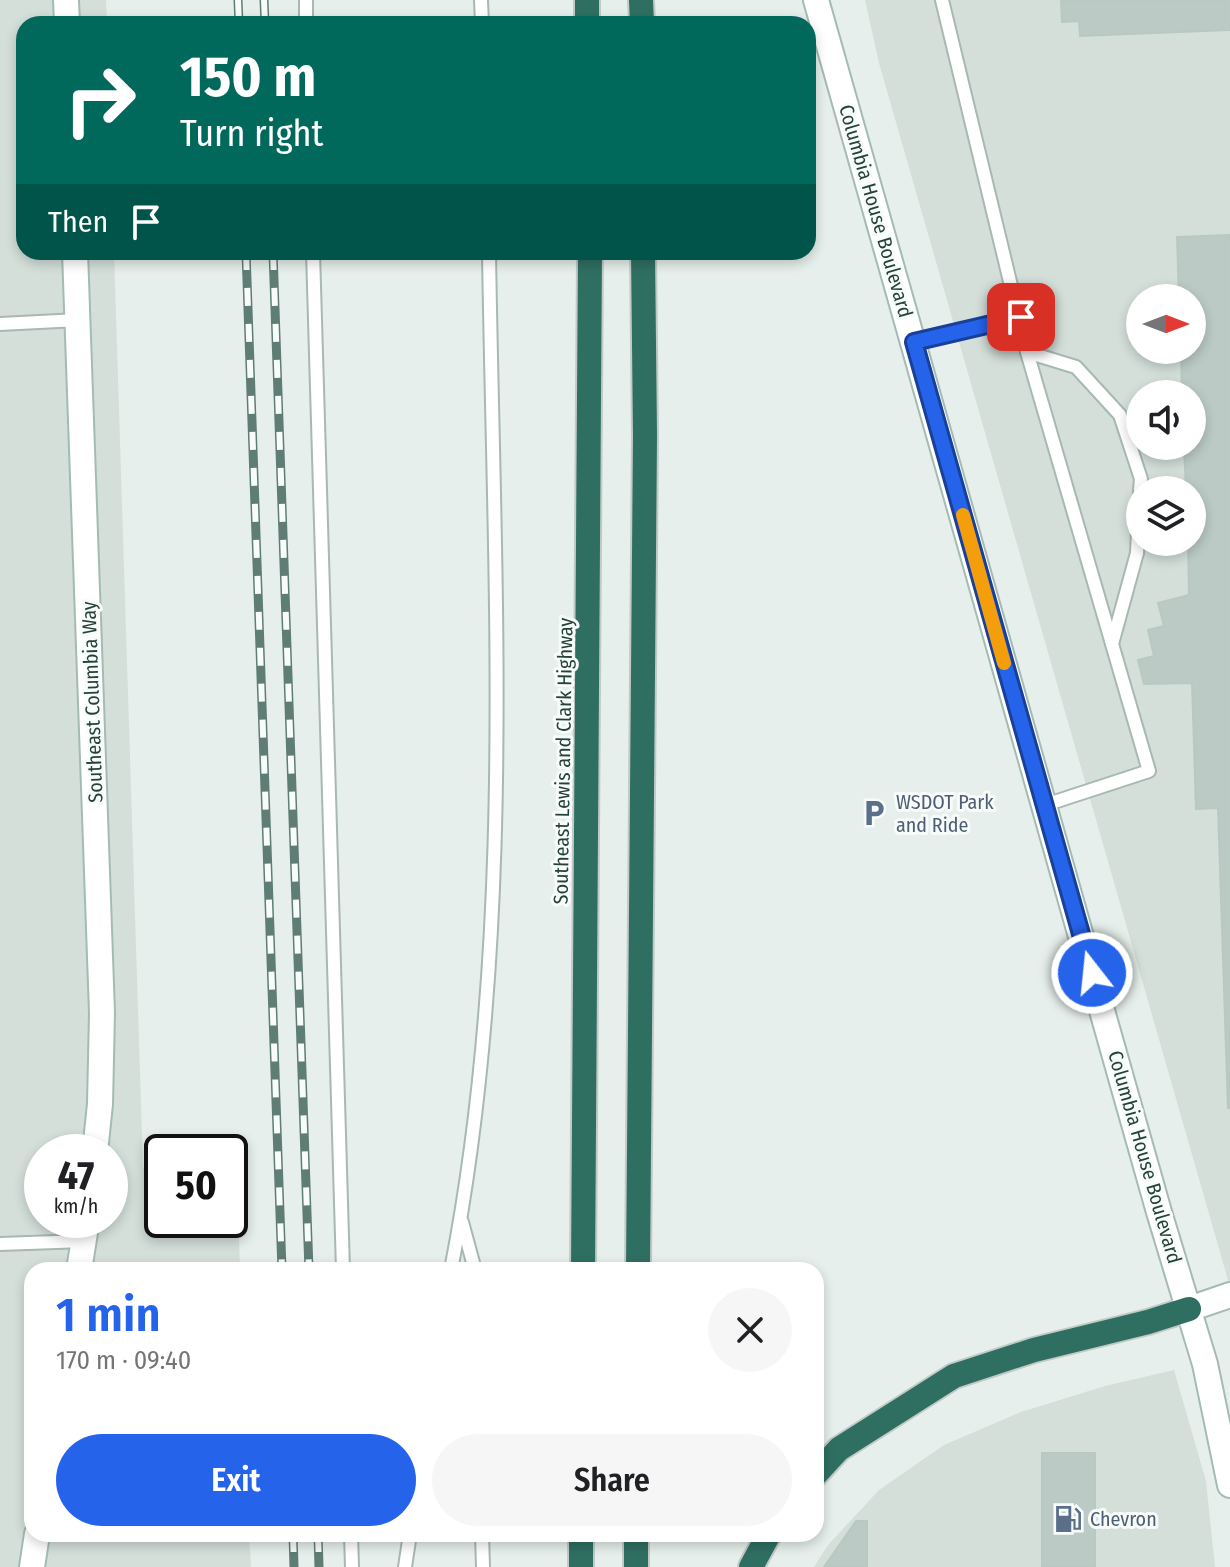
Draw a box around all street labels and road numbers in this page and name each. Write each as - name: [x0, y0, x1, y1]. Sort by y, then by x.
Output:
- street label: Columbia House Boulevard: [834, 102, 918, 320]
- street label: Southeast Columbia Way: [76, 601, 108, 803]
- street label: Southeast Lewis and Clark Highway: [548, 617, 578, 905]
- street label: Columbia House Boulevard: [1103, 1048, 1187, 1266]

